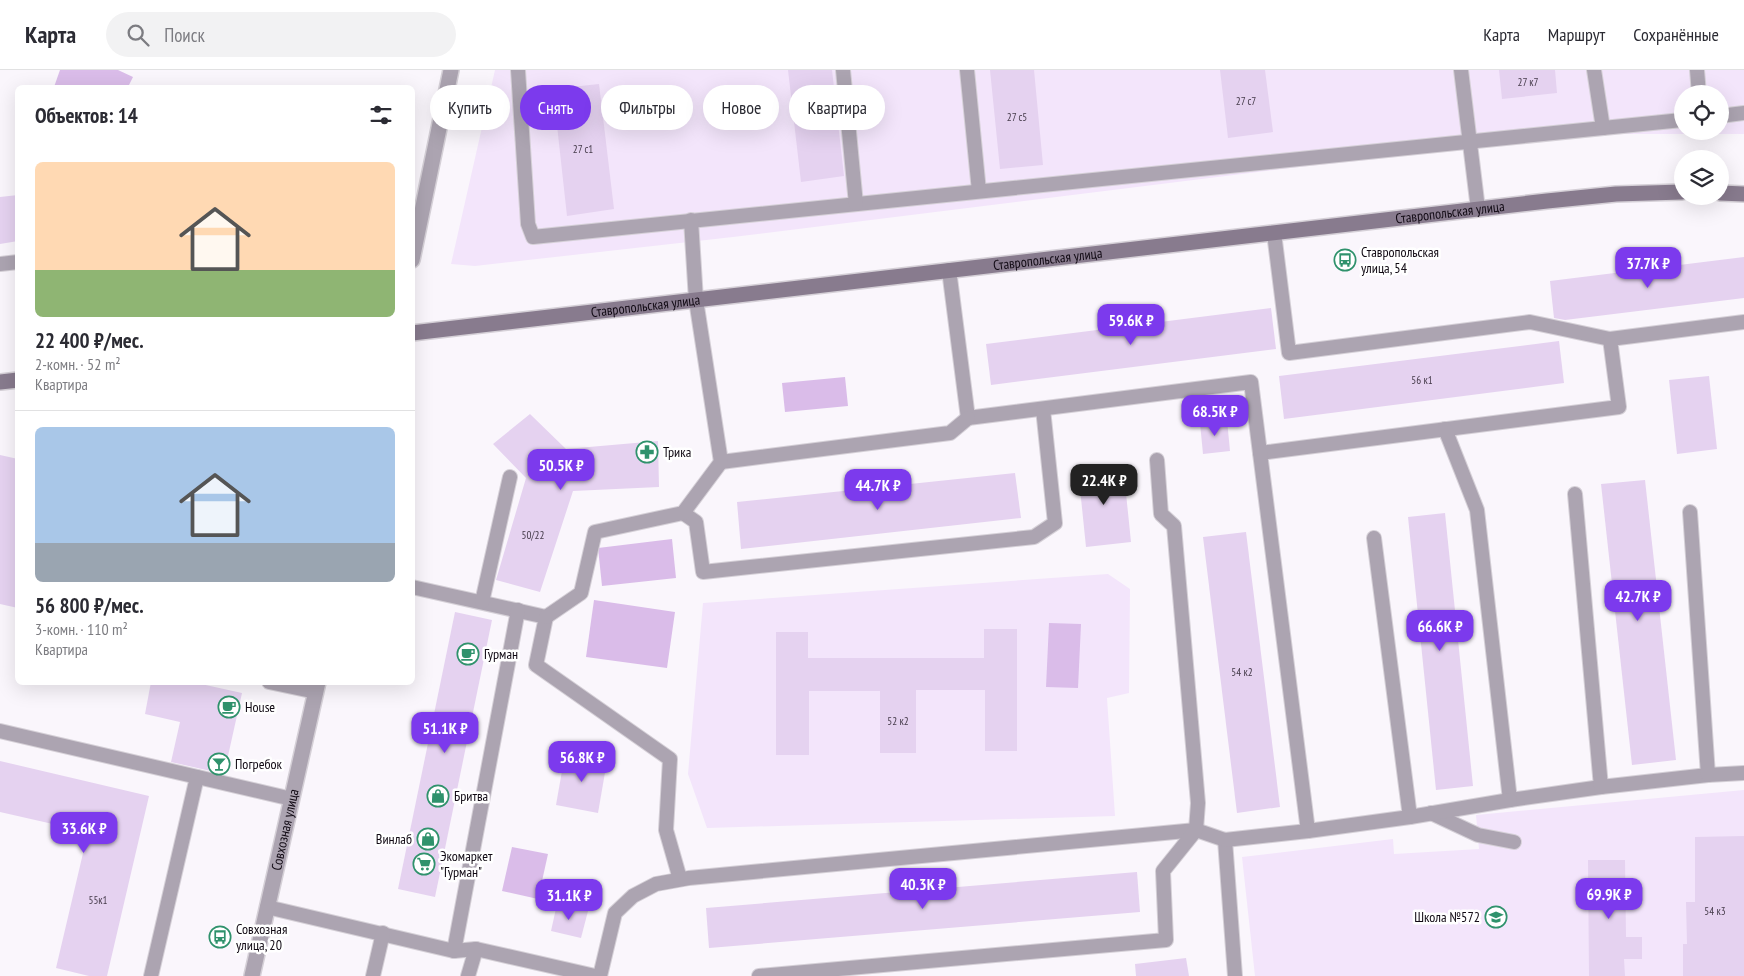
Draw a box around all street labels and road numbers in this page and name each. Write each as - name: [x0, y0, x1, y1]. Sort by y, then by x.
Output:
- street label: Ставропольская улица: [1394, 197, 1506, 228]
- street label: Ставропольская улица: [992, 244, 1103, 274]
- street label: Ставропольская улица: [590, 291, 701, 321]
- street label: Совхозная улица: [267, 787, 303, 872]

